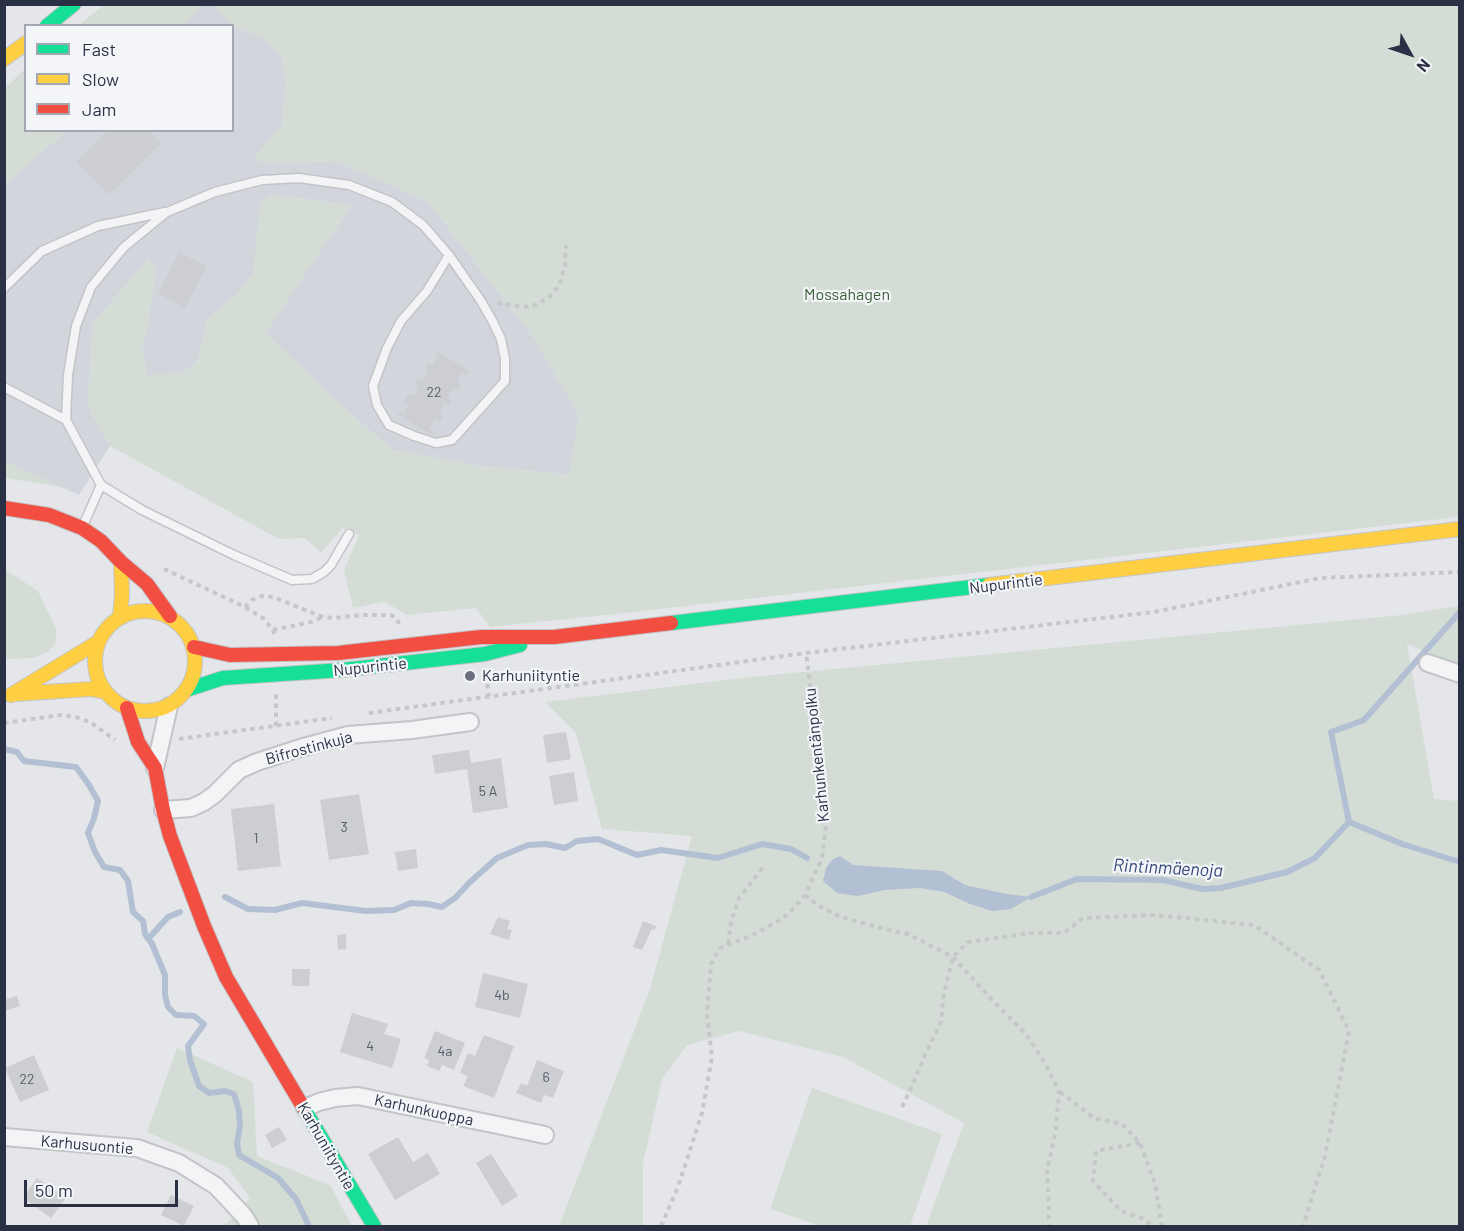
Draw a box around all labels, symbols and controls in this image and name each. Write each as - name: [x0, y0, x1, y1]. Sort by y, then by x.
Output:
- legend: [24, 24, 234, 132]
- north arrow: [1380, 24, 1440, 84]
- text: Fast: [82, 38, 116, 60]
- text: N: [1413, 56, 1435, 76]
- text: Slow: [82, 68, 119, 90]
- text: Jam: [82, 98, 116, 120]
- park label: Mossahagen: [804, 285, 890, 305]
- house number: 22: [426, 384, 442, 400]
- street label: Nupurintie: [968, 570, 1044, 598]
- street label: Nupurintie: [332, 654, 408, 680]
- place label: Karhuniityntie: [482, 666, 580, 686]
- marker: Karhuniityntie: [463, 669, 477, 683]
- street label: Karhunkentänpolku: [800, 687, 834, 823]
- street label: Bifrostinkuja: [263, 727, 355, 769]
- house number: 5 A: [479, 783, 497, 799]
- house number: 3: [340, 819, 348, 835]
- house number: 1: [254, 830, 258, 846]
- water label: Rintinmäenoja: [1113, 854, 1223, 882]
- house number: 4b: [494, 987, 510, 1003]
- house number: 4: [366, 1038, 374, 1054]
- house number: 4a: [438, 1043, 452, 1059]
- house number: 6: [542, 1069, 550, 1085]
- house number: 22: [19, 1071, 35, 1087]
- street label: Karhunkuoppa: [373, 1090, 475, 1130]
- street label: Karhuniityntie: [293, 1099, 359, 1193]
- street label: Karhusuontie: [40, 1131, 134, 1159]
- scale bar: [27, 1168, 182, 1206]
- text: 50 m: [35, 1179, 73, 1201]

